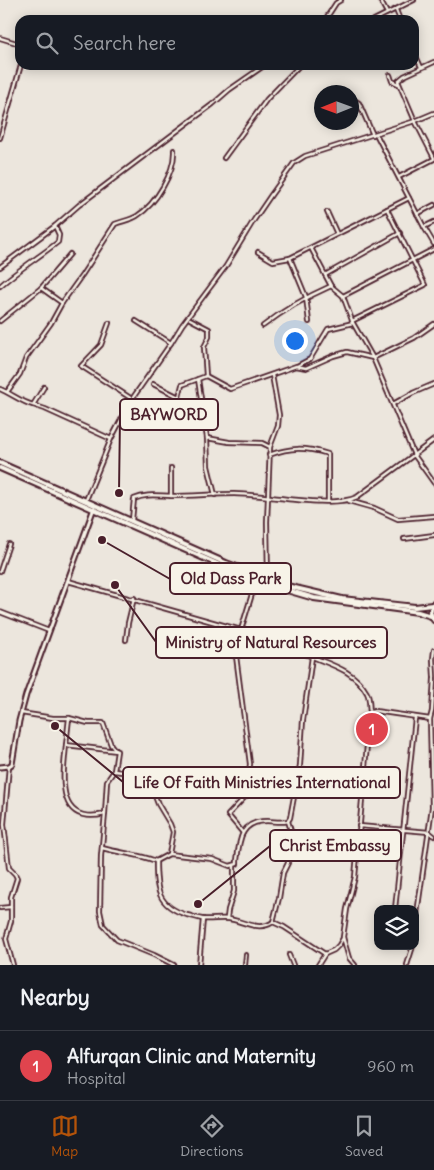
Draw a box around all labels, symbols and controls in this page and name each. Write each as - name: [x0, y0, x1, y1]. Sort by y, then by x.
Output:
- search box: [15, 15, 419, 70]
- icon: search: [33, 29, 61, 57]
- text: Search here: [73, 31, 176, 55]
- north arrow: [314, 85, 359, 130]
- your location: [282, 328, 308, 354]
- callout: BAYWORD: [120, 399, 218, 430]
- text: BAYWORD: [130, 404, 208, 424]
- callout: Old Dass Park: [170, 563, 291, 594]
- text: Old Dass Park: [180, 568, 282, 588]
- callout: Ministry of Natural Resources: [156, 627, 387, 658]
- text: Ministry of Natural Resources: [165, 632, 377, 653]
- pin: 1: [356, 710, 388, 748]
- callout: Life Of Faith Ministries International: [123, 767, 400, 798]
- text: Life Of Faith Ministries International: [134, 772, 390, 792]
- callout: Christ Embassy: [270, 830, 401, 861]
- text: Christ Embassy: [279, 835, 391, 856]
- map controls: [374, 905, 419, 950]
- button: layers: [374, 905, 419, 950]
- text: Nearby: [20, 984, 90, 1011]
- text: Alfurqan Clinic and Maternity: [67, 1044, 316, 1068]
- text: 1: [33, 1056, 39, 1076]
- text: 960 m: [367, 1056, 414, 1076]
- text: Hospital: [67, 1068, 126, 1088]
- tab: Map: [51, 1112, 79, 1160]
- tab: Directions: [180, 1112, 243, 1160]
- tab: Saved: [345, 1112, 383, 1160]

